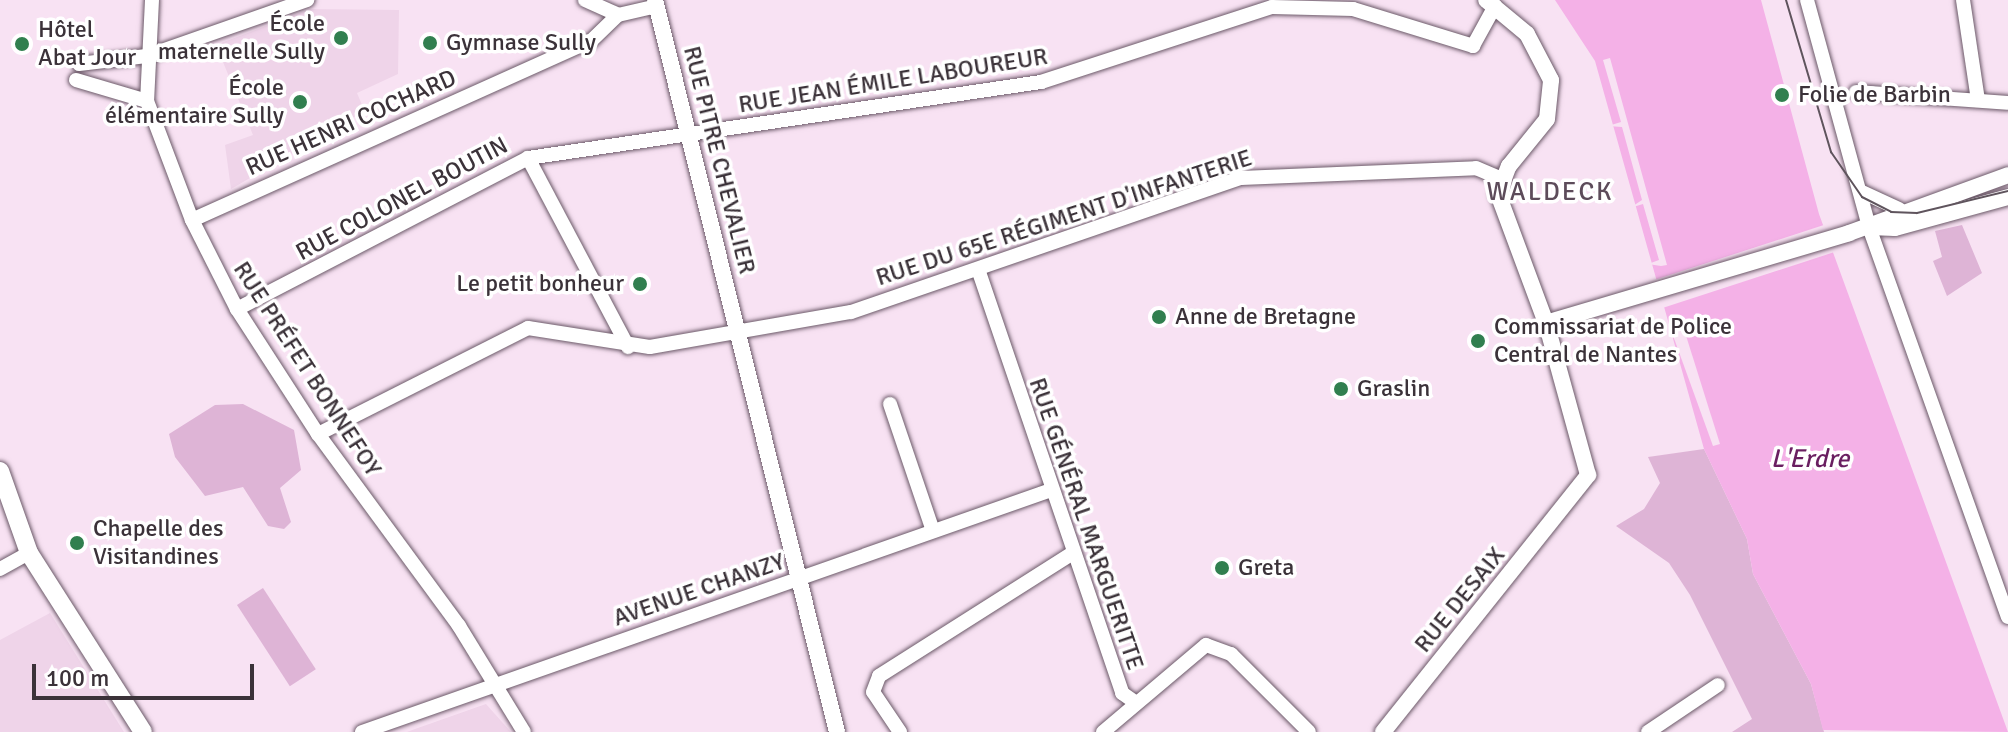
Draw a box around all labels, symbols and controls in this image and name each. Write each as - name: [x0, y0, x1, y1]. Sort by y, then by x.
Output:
- place label: École maternelle Sully: [158, 10, 325, 66]
- place label: Hôtel Abat Jour: [38, 16, 136, 72]
- marker: École maternelle Sully: [332, 29, 350, 47]
- place label: Gymnase Sully: [446, 29, 596, 57]
- marker: Gymnase Sully: [421, 34, 439, 52]
- marker: Hôtel Abat Jour: [13, 35, 31, 53]
- street label: RUE JEAN ÉMILE LABOUREUR: [736, 42, 1050, 120]
- street label: RUE PITRE CHEVALIER: [677, 43, 761, 277]
- street label: RUE HENRI COCHARD: [241, 64, 461, 182]
- place label: École élémentaire Sully: [105, 74, 284, 130]
- place label: Folie de Barbin: [1798, 81, 1951, 109]
- marker: Folie de Barbin: [1773, 86, 1791, 104]
- marker: École élémentaire Sully: [291, 93, 309, 111]
- street label: RUE COLONEL BOUTIN: [291, 131, 513, 267]
- street label: RUE DU 65E RÉGIMENT D'INFANTERIE: [872, 143, 1256, 293]
- district label: WALDECK: [1486, 177, 1614, 209]
- street label: RUE PRÉFET BONNEFOY: [227, 256, 387, 482]
- place label: Le petit bonheur: [456, 270, 624, 298]
- marker: Le petit bonheur: [631, 275, 649, 293]
- place label: Anne de Bretagne: [1175, 303, 1356, 331]
- marker: Anne de Bretagne: [1150, 308, 1168, 326]
- place label: Commissariat de Police Central de Nantes: [1494, 313, 1732, 369]
- marker: Commissariat de Police Central de Nantes: [1469, 332, 1487, 350]
- street label: RUE GÉNÉRAL MARGUERITTE: [1022, 374, 1150, 674]
- place label: Graslin: [1357, 375, 1430, 403]
- marker: Graslin: [1332, 380, 1350, 398]
- water label: L'Erdre: [1771, 444, 1849, 476]
- place label: Chapelle des Visitandines: [93, 515, 224, 571]
- marker: Chapelle des Visitandines: [68, 534, 86, 552]
- street label: RUE DESAIX: [1409, 541, 1511, 659]
- street label: AVENUE CHANZY: [610, 547, 788, 633]
- place label: Greta: [1238, 554, 1294, 582]
- marker: Greta: [1213, 559, 1231, 577]
- scale bar: [36, 648, 258, 698]
- text: 100 m: [46, 663, 109, 693]

